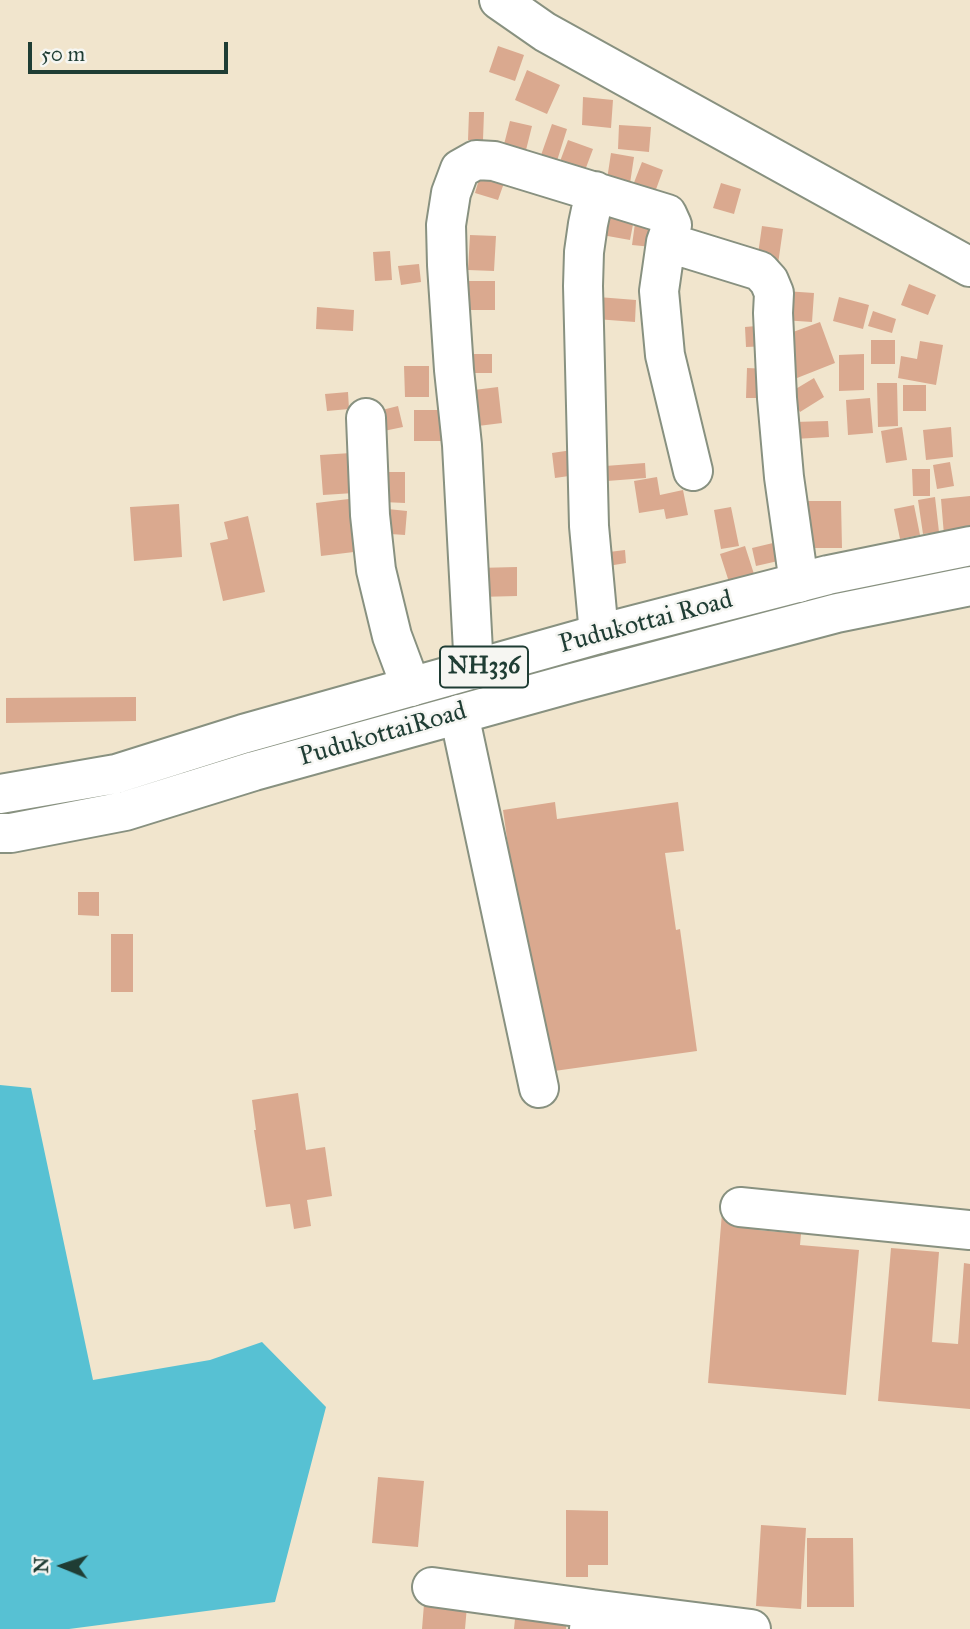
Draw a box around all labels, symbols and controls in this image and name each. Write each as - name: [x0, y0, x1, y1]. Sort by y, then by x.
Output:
- scale bar: [32, 28, 231, 72]
- text: 50 m: [41, 41, 85, 67]
- street label: Pudukottai Road: [556, 585, 736, 661]
- road number: NH336: [440, 646, 528, 688]
- street label: PudukottaiRoad: [296, 696, 470, 774]
- north arrow: [28, 1531, 98, 1601]
- text: N: [30, 1557, 53, 1574]

